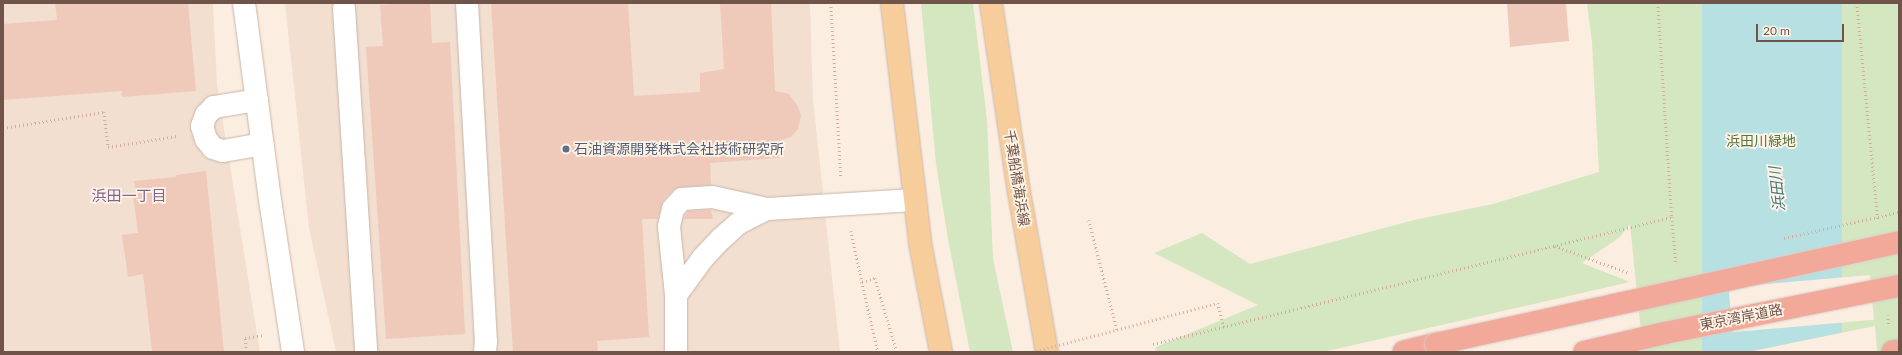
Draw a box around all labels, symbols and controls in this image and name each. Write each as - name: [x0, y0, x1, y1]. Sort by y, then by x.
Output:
- scale bar: [1758, 16, 1846, 42]
- text: 20 m: [1763, 23, 1790, 38]
- street label: 千葉船橋海浜線: [1001, 128, 1033, 228]
- park label: 浜田川緑地: [1726, 133, 1796, 149]
- place label: 石油資源開発株式会社技術研究所: [574, 141, 784, 157]
- marker: 石油資源開発株式会社技術研究所: [561, 144, 571, 154]
- water label: 浜田川: [1766, 166, 1788, 212]
- district label: 浜田一丁目: [92, 187, 166, 205]
- street label: 東京湾岸道路: [1698, 301, 1784, 333]

